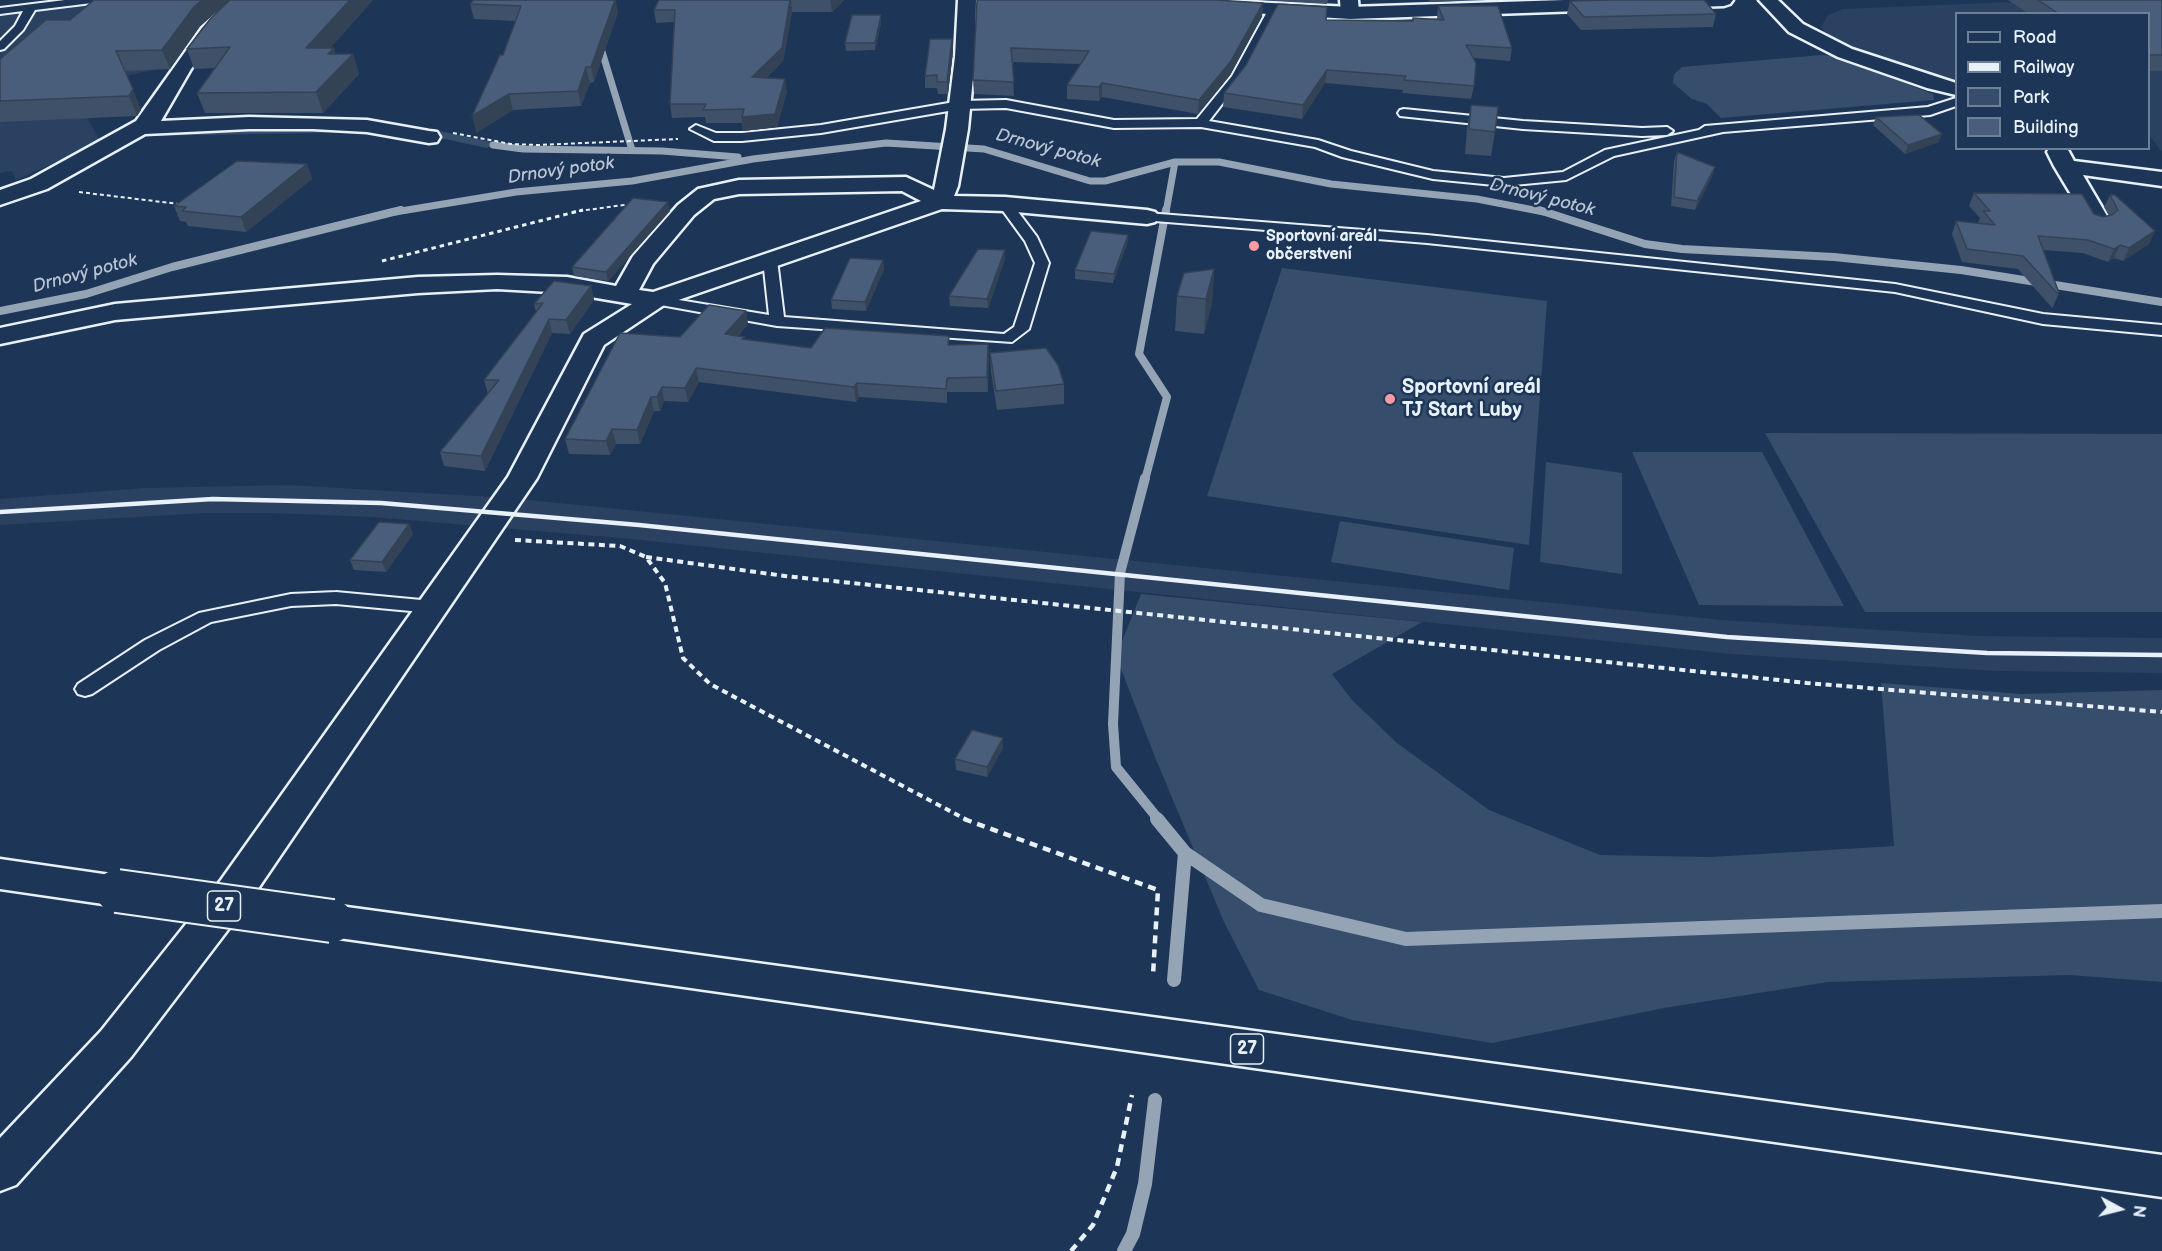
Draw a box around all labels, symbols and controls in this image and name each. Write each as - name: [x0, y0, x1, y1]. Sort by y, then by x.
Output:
- legend: [1955, 12, 2150, 150]
- text: Road: [2013, 27, 2057, 48]
- text: Railway: [2013, 57, 2075, 78]
- text: Park: [2013, 87, 2049, 108]
- text: Building: [2013, 117, 2079, 138]
- water label: Drnový potok: [993, 125, 1103, 173]
- water label: Drnový potok: [506, 153, 616, 189]
- water label: Drnový potok: [1487, 175, 1597, 221]
- place label: Sportovní areál občerstvení: [1266, 227, 1377, 265]
- marker: Sportovní areál občerstvení: [1247, 239, 1261, 253]
- water label: Drnový potok: [30, 250, 140, 298]
- place label: Sportovní areál TJ Start Luby: [1402, 376, 1541, 423]
- marker: Sportovní areál TJ Start Luby: [1383, 392, 1397, 406]
- road number: 27: [208, 891, 240, 921]
- road number: 27: [1230, 1034, 1264, 1064]
- north arrow: [2090, 1179, 2150, 1239]
- text: N: [2128, 1204, 2149, 1218]

